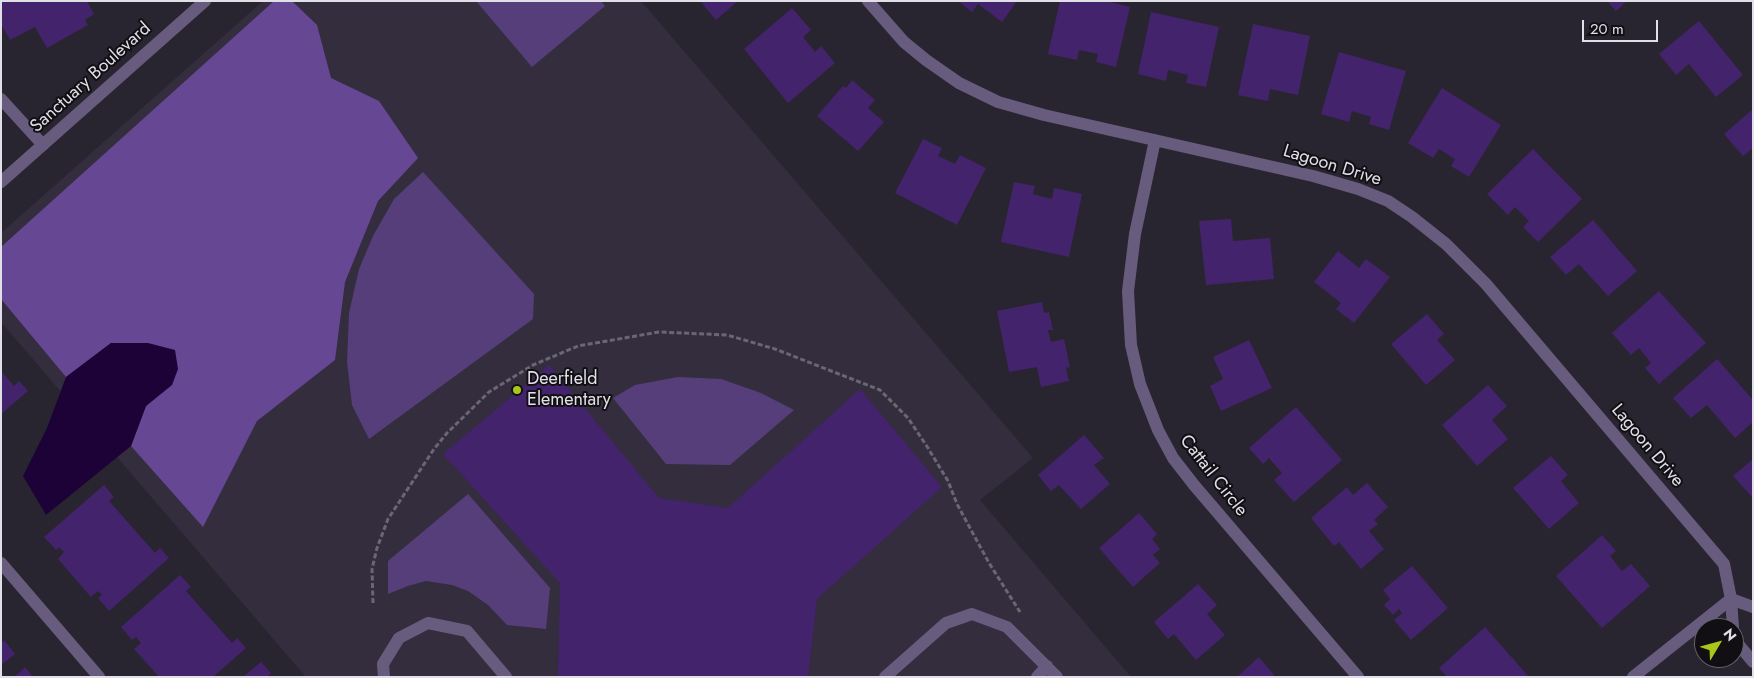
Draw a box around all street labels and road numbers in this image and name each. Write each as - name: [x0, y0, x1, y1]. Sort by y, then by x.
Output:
- street label: Sanctuary Boulevard: [26, 18, 156, 138]
- street label: Lagoon Drive: [1280, 141, 1384, 191]
- street label: Lagoon Drive: [1606, 400, 1688, 492]
- street label: Cattail Circle: [1174, 431, 1252, 521]

